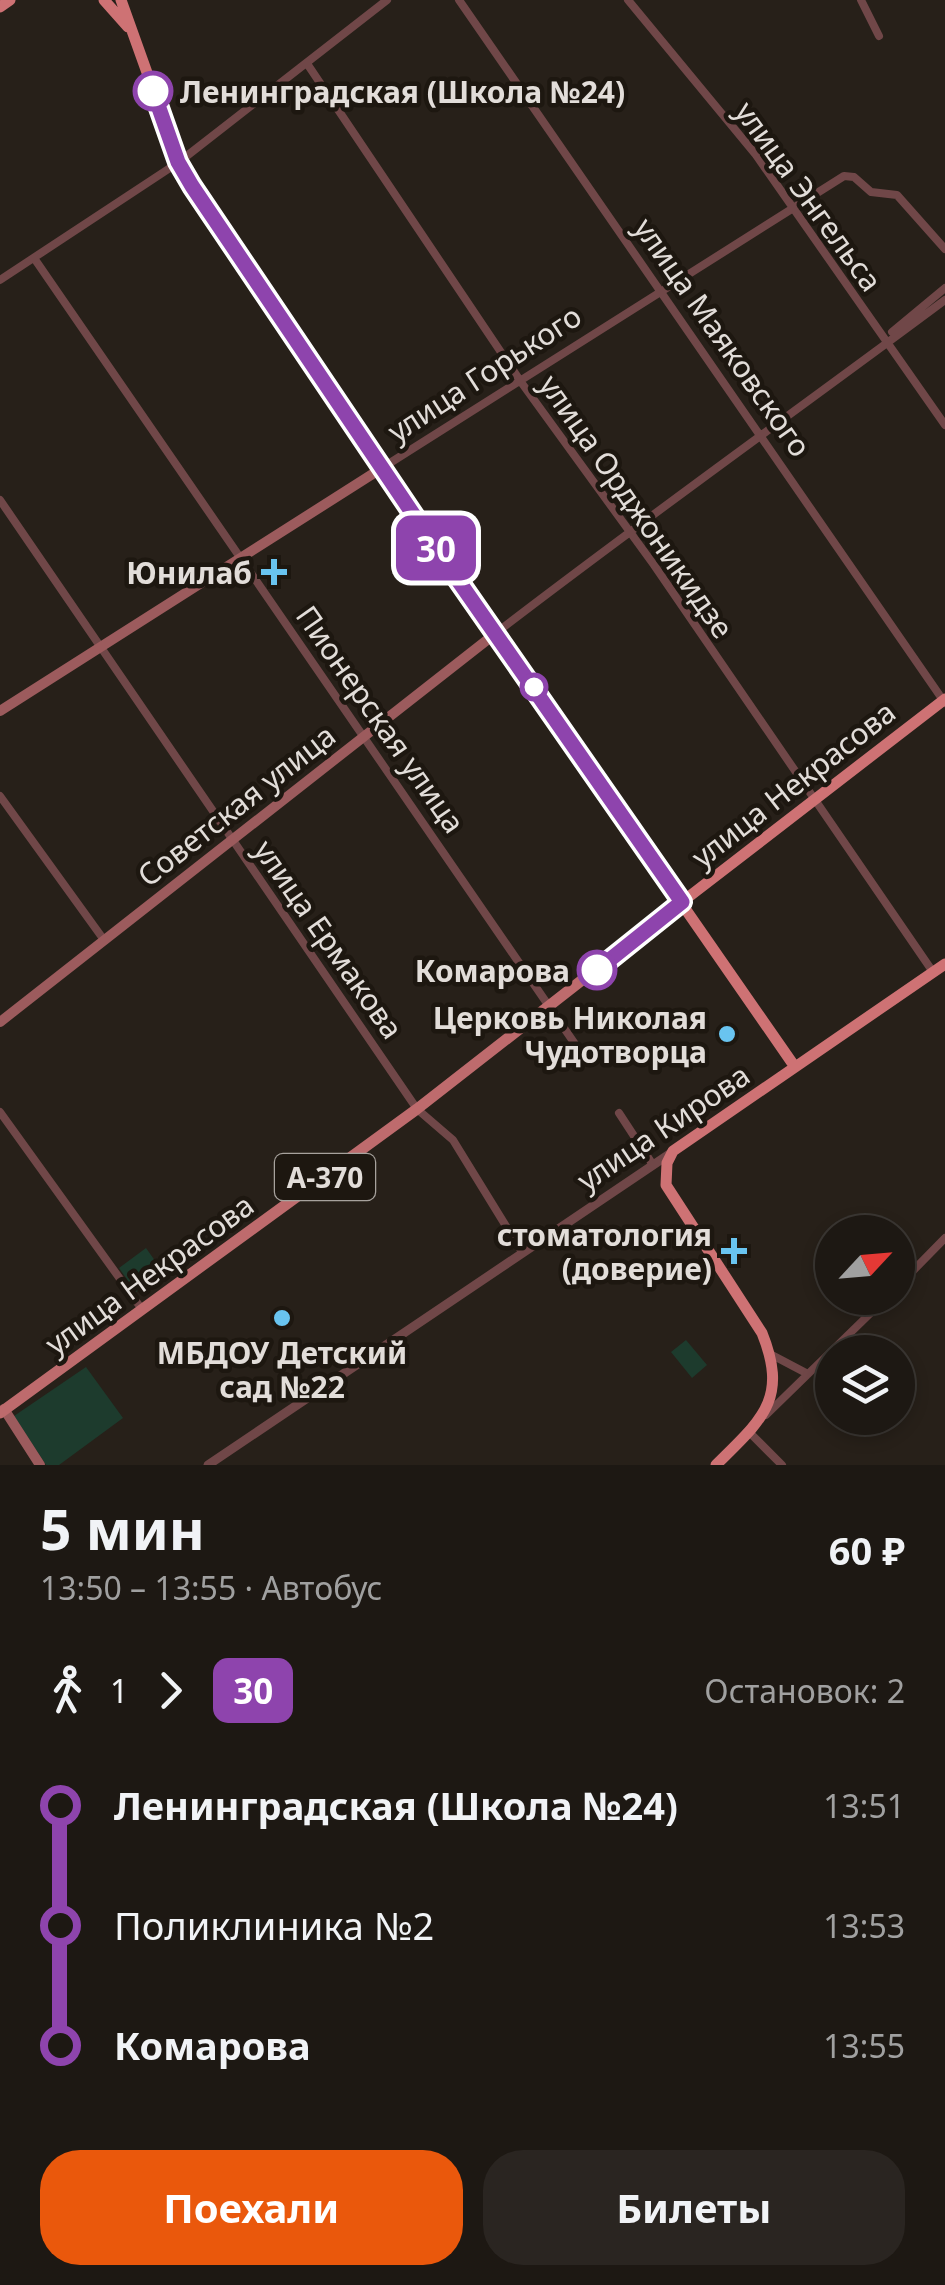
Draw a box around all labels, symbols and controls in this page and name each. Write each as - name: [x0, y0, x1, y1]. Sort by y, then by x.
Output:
- place label: Ленинградская (Школа №24): [180, 71, 625, 112]
- marker: Ленинградская (Школа №24): [134, 72, 172, 110]
- street label: улица Энгельса: [726, 93, 892, 299]
- street label: улица Маяковского: [625, 209, 821, 465]
- street label: улица Горького: [379, 295, 589, 451]
- street label: улица Орджоникидзе: [530, 366, 744, 646]
- line badge: 30: [391, 516, 481, 580]
- text: 30: [416, 525, 456, 572]
- place label: Юнилаб: [126, 552, 252, 593]
- marker: Юнилаб: [261, 559, 287, 585]
- street label: Пионерская улица: [287, 597, 475, 841]
- unlabelled marker: [521, 674, 547, 700]
- street label: улица Некрасова: [682, 691, 904, 877]
- street label: Советская улица: [129, 715, 343, 895]
- street label: улица Ермакова: [245, 831, 413, 1047]
- place label: Комарова: [415, 950, 570, 991]
- marker: Комарова: [578, 951, 616, 989]
- place label: Церковь Николая Чудотворца: [433, 997, 707, 1072]
- marker: Церковь Николая Чудотворца: [716, 1023, 738, 1045]
- street label: улица Кирова: [569, 1054, 757, 1200]
- road number: А-370: [275, 1154, 375, 1200]
- street label: улица Некрасова: [36, 1184, 262, 1364]
- place label: стоматология (доверие): [497, 1214, 712, 1289]
- north arrow: [815, 1215, 915, 1315]
- map controls: [815, 1215, 915, 1435]
- marker: стоматология (доверие): [721, 1238, 747, 1264]
- marker: МБДОУ Детский сад №22: [271, 1307, 293, 1329]
- place label: МБДОУ Детский сад №22: [157, 1332, 407, 1407]
- button: layers: [815, 1335, 915, 1435]
- text: 5 мин: [40, 1491, 205, 1566]
- text: 60 ₽: [829, 1524, 905, 1576]
- text: 13:50 – 13:55 · Автобус: [40, 1566, 382, 1609]
- icon: walk: [40, 1663, 95, 1718]
- icon: forward: [143, 1663, 198, 1718]
- text: 30: [233, 1667, 273, 1714]
- text: 1: [110, 1669, 128, 1712]
- text: Остановок: 2: [704, 1669, 905, 1712]
- text: Ленинградская (Школа №24): [114, 1779, 678, 1831]
- text: 13:51: [823, 1784, 905, 1827]
- text: Поликлиника №2: [114, 1899, 434, 1951]
- text: 13:53: [823, 1904, 905, 1947]
- text: Комарова: [114, 2019, 311, 2071]
- text: 13:55: [823, 2024, 905, 2067]
- button: Поехали: [40, 2150, 463, 2265]
- button: Билеты: [483, 2150, 905, 2265]

